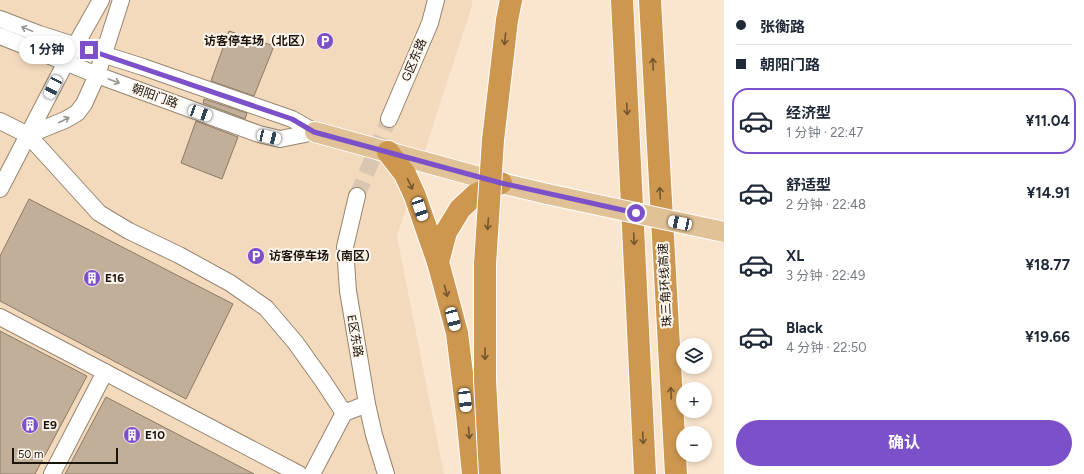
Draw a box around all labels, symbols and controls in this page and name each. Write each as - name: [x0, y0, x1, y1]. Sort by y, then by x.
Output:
- text: 张衡路: [760, 18, 805, 36]
- one-way arrow: [21, 25, 33, 33]
- parking icon: 访客停车场（北区）: [315, 31, 335, 51]
- one-way arrow: [501, 32, 508, 45]
- place label: 访客停车场（北区）: [204, 34, 312, 48]
- callout: 1 分钟: [19, 36, 75, 64]
- street label: G区东路: [399, 36, 429, 84]
- route end: [80, 41, 98, 59]
- text: 1 分钟: [30, 42, 64, 57]
- text: 朝阳门路: [760, 56, 820, 74]
- one-way arrow: [649, 58, 657, 71]
- car: [42, 74, 64, 100]
- one-way arrow: [108, 78, 120, 86]
- street label: 朝阳门路: [130, 81, 180, 111]
- one-way arrow: [623, 102, 631, 115]
- car: [187, 103, 213, 123]
- icon: car: [738, 103, 774, 139]
- text: 经济型: [786, 104, 831, 122]
- text: ¥11.04: [1025, 112, 1070, 130]
- one-way arrow: [58, 116, 70, 123]
- text: 1 分钟 · 22:47: [786, 125, 863, 140]
- car: [256, 128, 282, 146]
- icon: car: [738, 175, 774, 211]
- text: 舒适型: [786, 176, 831, 194]
- one-way arrow: [407, 178, 414, 190]
- text: ¥14.91: [1026, 184, 1070, 202]
- one-way arrow: [656, 187, 664, 200]
- car: [410, 196, 430, 222]
- text: 2 分钟 · 22:48: [786, 197, 866, 212]
- route start: [627, 204, 645, 222]
- car: [667, 215, 693, 231]
- one-way arrow: [484, 217, 491, 230]
- one-way arrow: [630, 232, 637, 245]
- street label: 珠三角环线高速: [656, 243, 674, 327]
- parking icon: 访客停车场（南区）: [246, 246, 266, 266]
- icon: car: [738, 247, 774, 283]
- text: XL: [786, 247, 804, 265]
- place label: 访客停车场（南区）: [269, 249, 377, 263]
- text: ¥18.77: [1025, 256, 1070, 274]
- building icon: E16: [82, 268, 102, 288]
- text: 3 分钟 · 22:49: [786, 268, 865, 283]
- place label: E16: [105, 271, 124, 285]
- one-way arrow: [443, 285, 450, 298]
- car: [444, 306, 462, 332]
- street label: E区东路: [344, 314, 366, 358]
- icon: car: [738, 319, 774, 355]
- text: Black: [786, 319, 823, 337]
- text: ¥19.66: [1025, 328, 1070, 346]
- map controls: [676, 338, 712, 462]
- button: layers: [676, 338, 712, 374]
- text: 4 分钟 · 22:50: [786, 340, 867, 355]
- one-way arrow: [481, 347, 489, 360]
- button: +: [676, 382, 712, 418]
- car: [458, 387, 472, 413]
- one-way arrow: [668, 387, 675, 400]
- building icon: E9: [20, 415, 40, 435]
- place label: E9: [43, 418, 57, 432]
- button: 确认: [736, 420, 1072, 466]
- building icon: E10: [122, 425, 142, 445]
- one-way arrow: [465, 426, 472, 439]
- button: −: [676, 426, 712, 462]
- place label: E10: [145, 428, 165, 442]
- one-way arrow: [640, 431, 647, 444]
- scale bar: [12, 446, 118, 465]
- text: 50 m: [18, 448, 43, 461]

